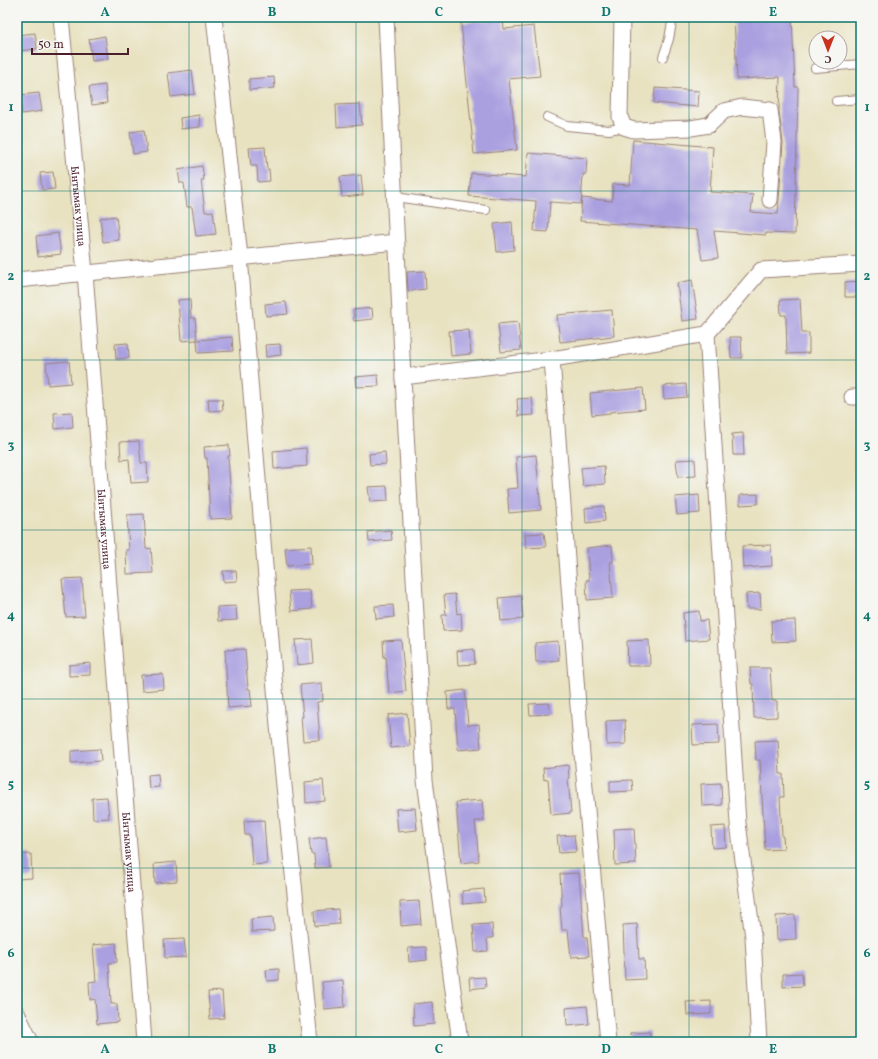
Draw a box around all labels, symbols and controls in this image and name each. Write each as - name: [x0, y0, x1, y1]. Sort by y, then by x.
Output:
- text: A: [100, 4, 110, 22]
- text: B: [268, 4, 277, 22]
- text: C: [435, 4, 443, 22]
- text: D: [601, 4, 611, 22]
- text: E: [769, 4, 777, 22]
- scale bar: [32, 30, 128, 56]
- north arrow: [808, 30, 848, 70]
- text: 50 m: [38, 37, 64, 53]
- text: С: [824, 51, 832, 66]
- text: 1: [8, 99, 14, 117]
- text: 1: [864, 99, 870, 117]
- street label: Ынтымак улица: [66, 165, 89, 248]
- text: 2: [8, 268, 15, 286]
- text: 2: [864, 268, 871, 286]
- text: 3: [8, 437, 15, 455]
- text: 3: [864, 437, 871, 455]
- street label: Ынтымак улица: [93, 488, 114, 571]
- text: 4: [7, 607, 15, 625]
- text: 4: [863, 607, 871, 625]
- text: 5: [8, 776, 14, 794]
- text: 5: [864, 776, 870, 794]
- street label: Ынтымак улица: [117, 811, 139, 894]
- text: 6: [7, 945, 15, 963]
- text: 6: [863, 945, 871, 963]
- text: A: [100, 1041, 110, 1059]
- text: B: [268, 1041, 277, 1059]
- text: C: [435, 1041, 443, 1059]
- text: D: [601, 1041, 611, 1059]
- text: E: [769, 1041, 777, 1059]

